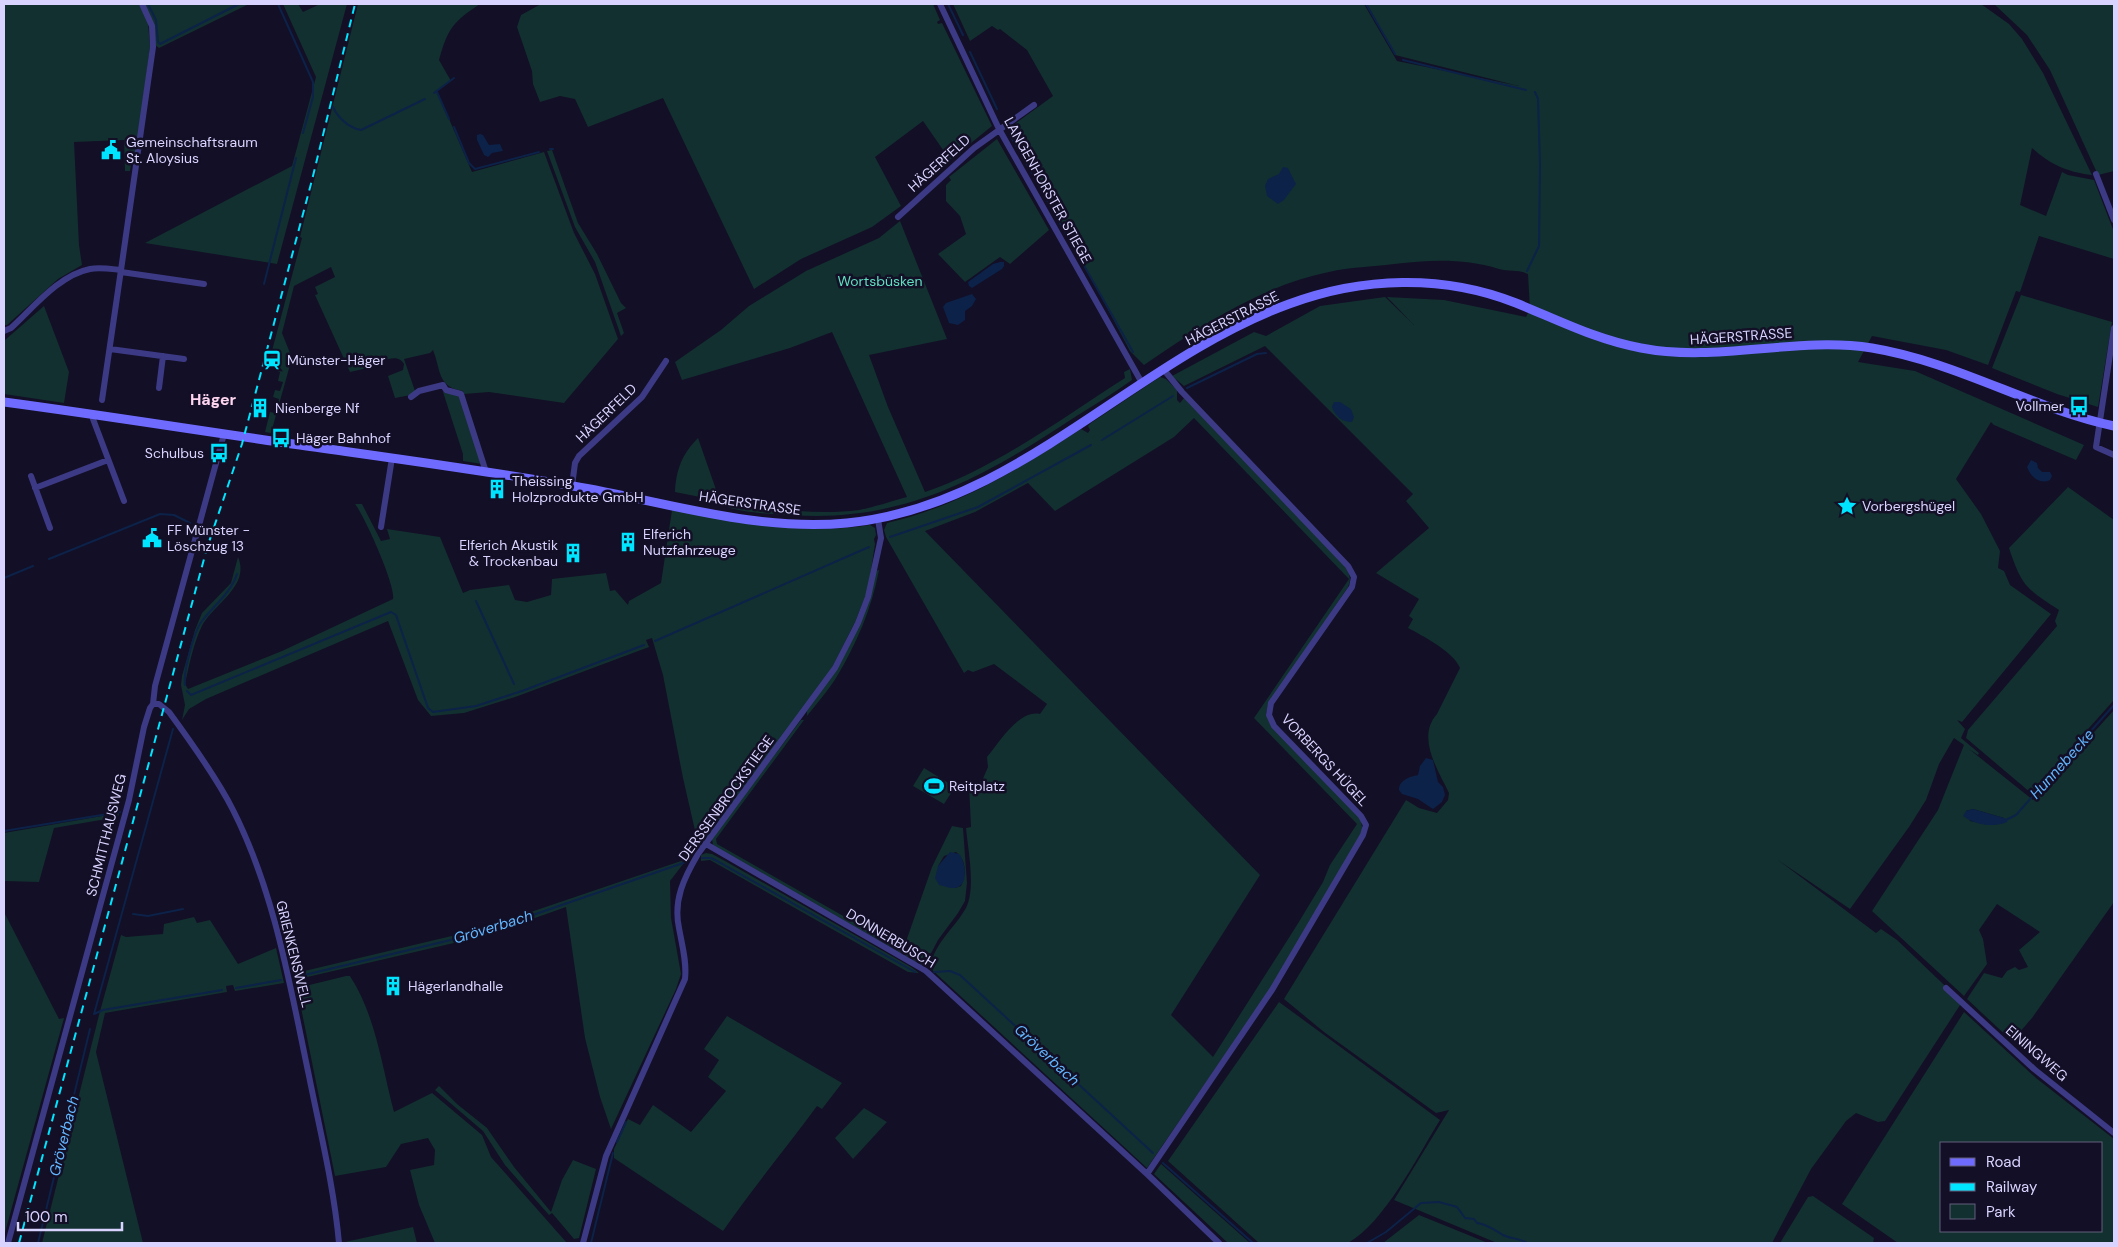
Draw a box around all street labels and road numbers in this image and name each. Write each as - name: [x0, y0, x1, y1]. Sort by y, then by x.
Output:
- street label: LANGENHORSTER STIEGE: [1000, 114, 1096, 266]
- street label: HÄGERFELD: [904, 130, 974, 196]
- street label: HÄGERSTRASSE: [1182, 287, 1282, 349]
- street label: HÄGERSTRASSE: [1689, 323, 1793, 349]
- street label: HÄGERFELD: [572, 380, 640, 446]
- street label: HÄGERSTRASSE: [698, 487, 802, 519]
- street label: VORBERGS HÜGEL: [1278, 710, 1372, 810]
- street label: DERSSENBROCKSTIEGE: [674, 732, 778, 864]
- street label: SCHMITTHAUSWEG: [82, 772, 130, 898]
- street label: GRIENKENSWELL: [272, 899, 316, 1009]
- street label: DONNERBUSCH: [843, 904, 939, 972]
- street label: EININGWEG: [2002, 1021, 2072, 1085]

